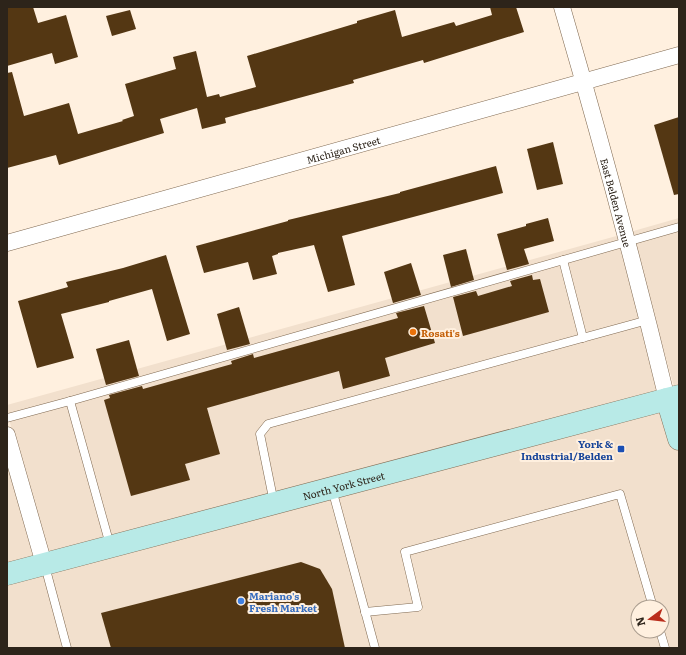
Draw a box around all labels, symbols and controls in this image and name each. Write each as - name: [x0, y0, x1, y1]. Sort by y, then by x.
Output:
- street label: Michigan Street: [304, 131, 382, 166]
- street label: East Belden Avenue: [598, 156, 636, 249]
- place label: Rosati's: [421, 325, 460, 340]
- marker: Rosati's: [408, 327, 418, 337]
- place label: York & Industrial/Belden: [521, 436, 614, 463]
- marker: York & Industrial/Belden: [616, 444, 626, 454]
- street label: North York Street: [301, 467, 386, 503]
- place label: Mariano's Fresh Market: [249, 588, 318, 615]
- marker: Mariano's Fresh Market: [236, 596, 246, 606]
- north arrow: [630, 599, 670, 639]
- text: N: [630, 615, 648, 628]

